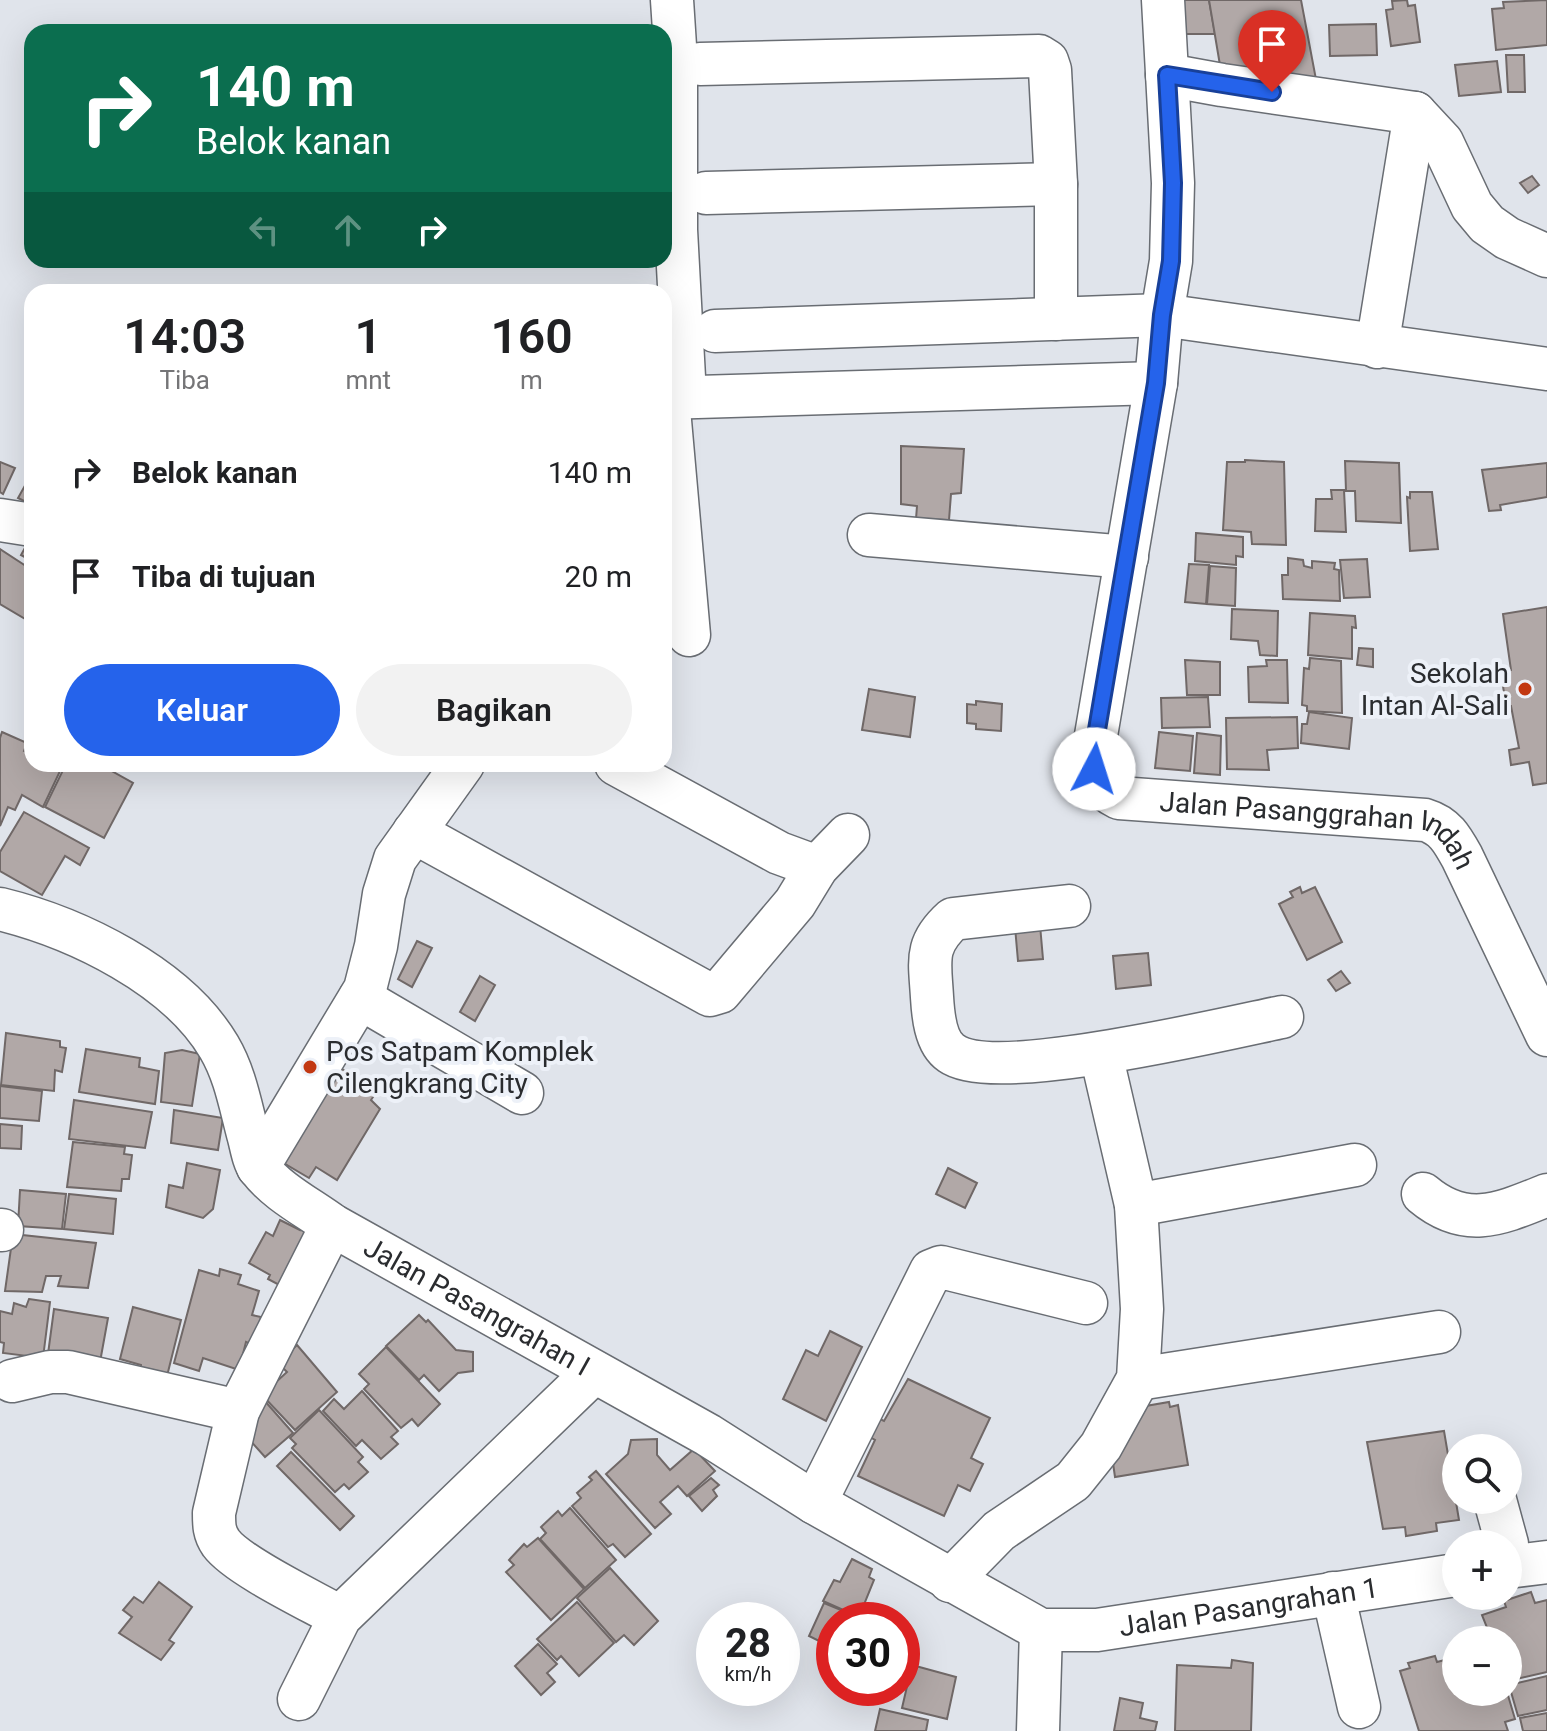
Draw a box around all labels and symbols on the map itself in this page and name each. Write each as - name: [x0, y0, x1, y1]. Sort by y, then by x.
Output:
- pin: [1238, 10, 1306, 92]
- place label: Sekolah Intan Al-Sali: [1361, 657, 1509, 722]
- marker: Sekolah Intan Al-Sali: [1516, 680, 1534, 698]
- position arrow: [1052, 727, 1136, 811]
- street label: Jalan Pasanggrahan Indah: [1159, 785, 1481, 875]
- place label: Pos Satpam Komplek Cilengkrang City: [326, 1035, 594, 1100]
- marker: Pos Satpam Komplek Cilengkrang City: [301, 1058, 319, 1076]
- street label: Jalan Pasangrahan I: [358, 1230, 596, 1383]
- street label: Jalan Pasangrahan 1: [1117, 1571, 1381, 1643]
- speed limit sign: 30: [816, 1602, 920, 1706]

